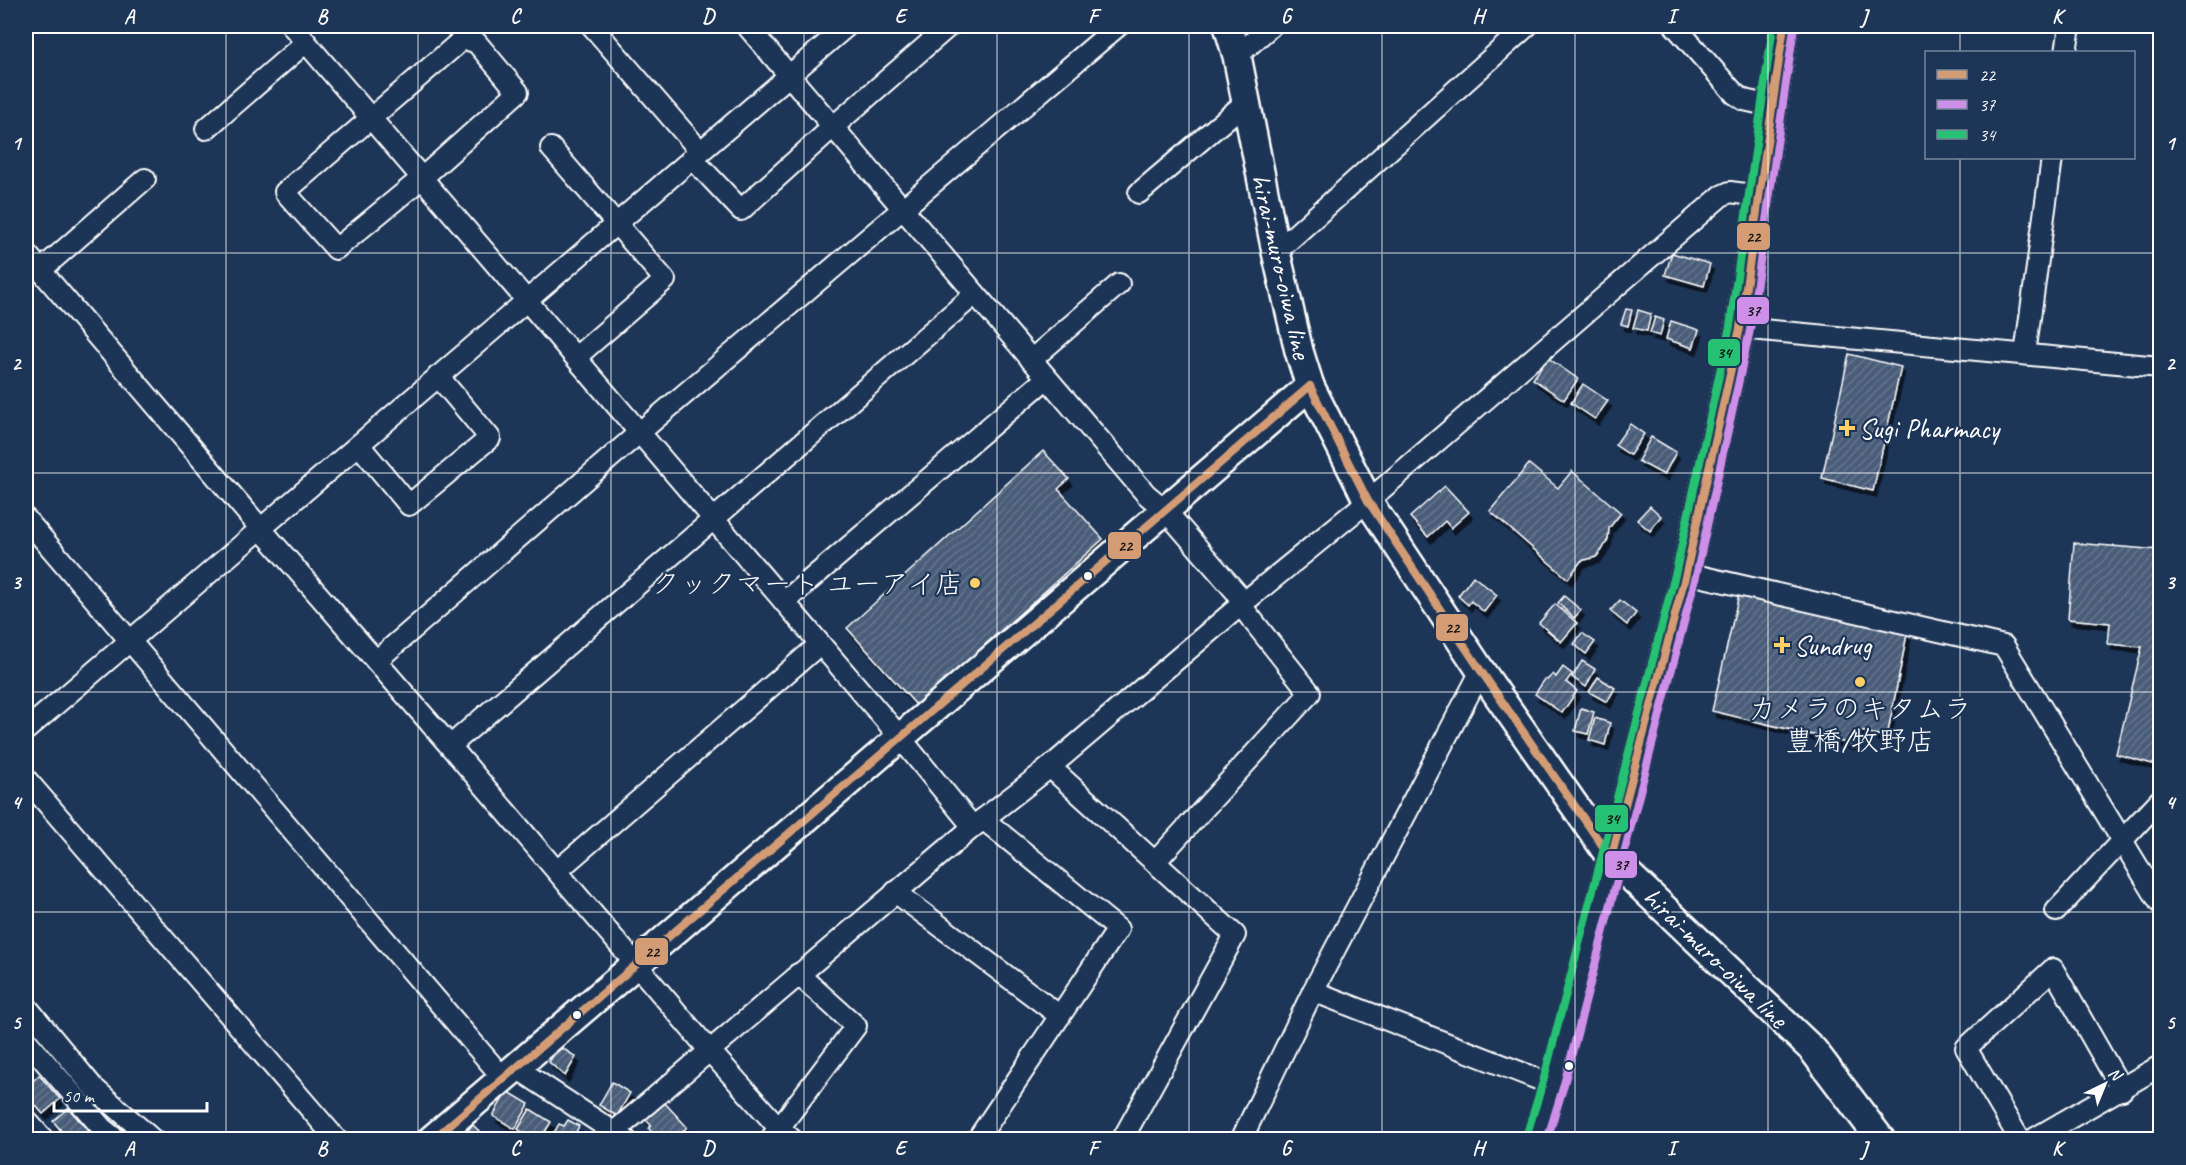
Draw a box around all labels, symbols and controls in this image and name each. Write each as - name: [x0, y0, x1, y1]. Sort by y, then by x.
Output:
- text: A: [124, 4, 136, 29]
- text: B: [317, 4, 329, 29]
- text: C: [510, 4, 522, 29]
- text: D: [702, 4, 716, 29]
- text: E: [895, 4, 909, 29]
- text: F: [1088, 4, 1102, 29]
- text: G: [1281, 4, 1294, 29]
- text: H: [1472, 4, 1487, 29]
- text: I: [1667, 4, 1680, 29]
- text: J: [1859, 4, 1871, 29]
- text: K: [2052, 4, 2066, 29]
- legend: [1925, 51, 2135, 159]
- text: 22: [1979, 64, 1997, 86]
- text: 37: [1979, 94, 1996, 116]
- text: 34: [1979, 124, 1997, 146]
- text: 1: [12, 131, 23, 156]
- text: 1: [2166, 131, 2177, 156]
- street label: hirai-muro-oiwa line: [1243, 170, 1320, 364]
- line badge: 22: [1736, 222, 1771, 251]
- text: 22: [1746, 227, 1762, 247]
- line badge: 37: [1736, 296, 1770, 325]
- text: 37: [1746, 301, 1762, 321]
- line badge: 34: [1707, 338, 1741, 367]
- text: 34: [1717, 343, 1733, 363]
- text: 2: [12, 351, 23, 376]
- text: 2: [2166, 351, 2177, 376]
- place label: Sugi Pharmacy: [1859, 411, 2002, 446]
- marker: Sugi Pharmacy: [1840, 421, 1854, 435]
- line badge: 22: [1107, 531, 1142, 560]
- text: 22: [1118, 536, 1134, 556]
- place label: クックマート ユーアイ店: [652, 566, 963, 601]
- text: 3: [12, 570, 23, 595]
- unlabelled marker: [1082, 570, 1094, 582]
- text: 3: [2166, 570, 2177, 595]
- marker: クックマート ユーアイ店: [968, 576, 982, 590]
- line badge: 22: [1435, 613, 1469, 642]
- text: 22: [1445, 618, 1461, 638]
- place label: Sundrug: [1794, 628, 1872, 663]
- marker: Sundrug: [1775, 638, 1789, 652]
- marker: カメラのキタムラ 豊橋/牧野店: [1853, 675, 1867, 689]
- place label: カメラのキタムラ 豊橋/牧野店: [1748, 691, 1972, 758]
- text: 4: [12, 790, 24, 815]
- text: 4: [2166, 790, 2178, 815]
- line badge: 34: [1594, 804, 1629, 833]
- text: 34: [1605, 809, 1621, 829]
- line badge: 37: [1604, 850, 1638, 879]
- text: 37: [1614, 855, 1630, 875]
- street label: hirai-muro-oiwa line: [1636, 879, 1797, 1037]
- line badge: 22: [634, 937, 669, 966]
- text: 22: [645, 942, 661, 962]
- unlabelled marker: [571, 1009, 583, 1021]
- text: 5: [12, 1010, 23, 1035]
- text: 5: [2166, 1010, 2177, 1035]
- north arrow: [2075, 1054, 2135, 1114]
- unlabelled marker: [1563, 1060, 1575, 1072]
- text: N: [2104, 1063, 2127, 1087]
- scale bar: [54, 1075, 207, 1113]
- text: 50 m: [63, 1085, 96, 1107]
- text: A: [124, 1136, 136, 1161]
- text: B: [317, 1136, 329, 1161]
- text: C: [510, 1136, 522, 1161]
- text: D: [702, 1136, 716, 1161]
- text: E: [895, 1136, 909, 1161]
- text: F: [1088, 1136, 1102, 1161]
- text: G: [1281, 1136, 1294, 1161]
- text: H: [1472, 1136, 1487, 1161]
- text: I: [1667, 1136, 1680, 1161]
- text: J: [1859, 1136, 1871, 1161]
- text: K: [2052, 1136, 2066, 1161]

